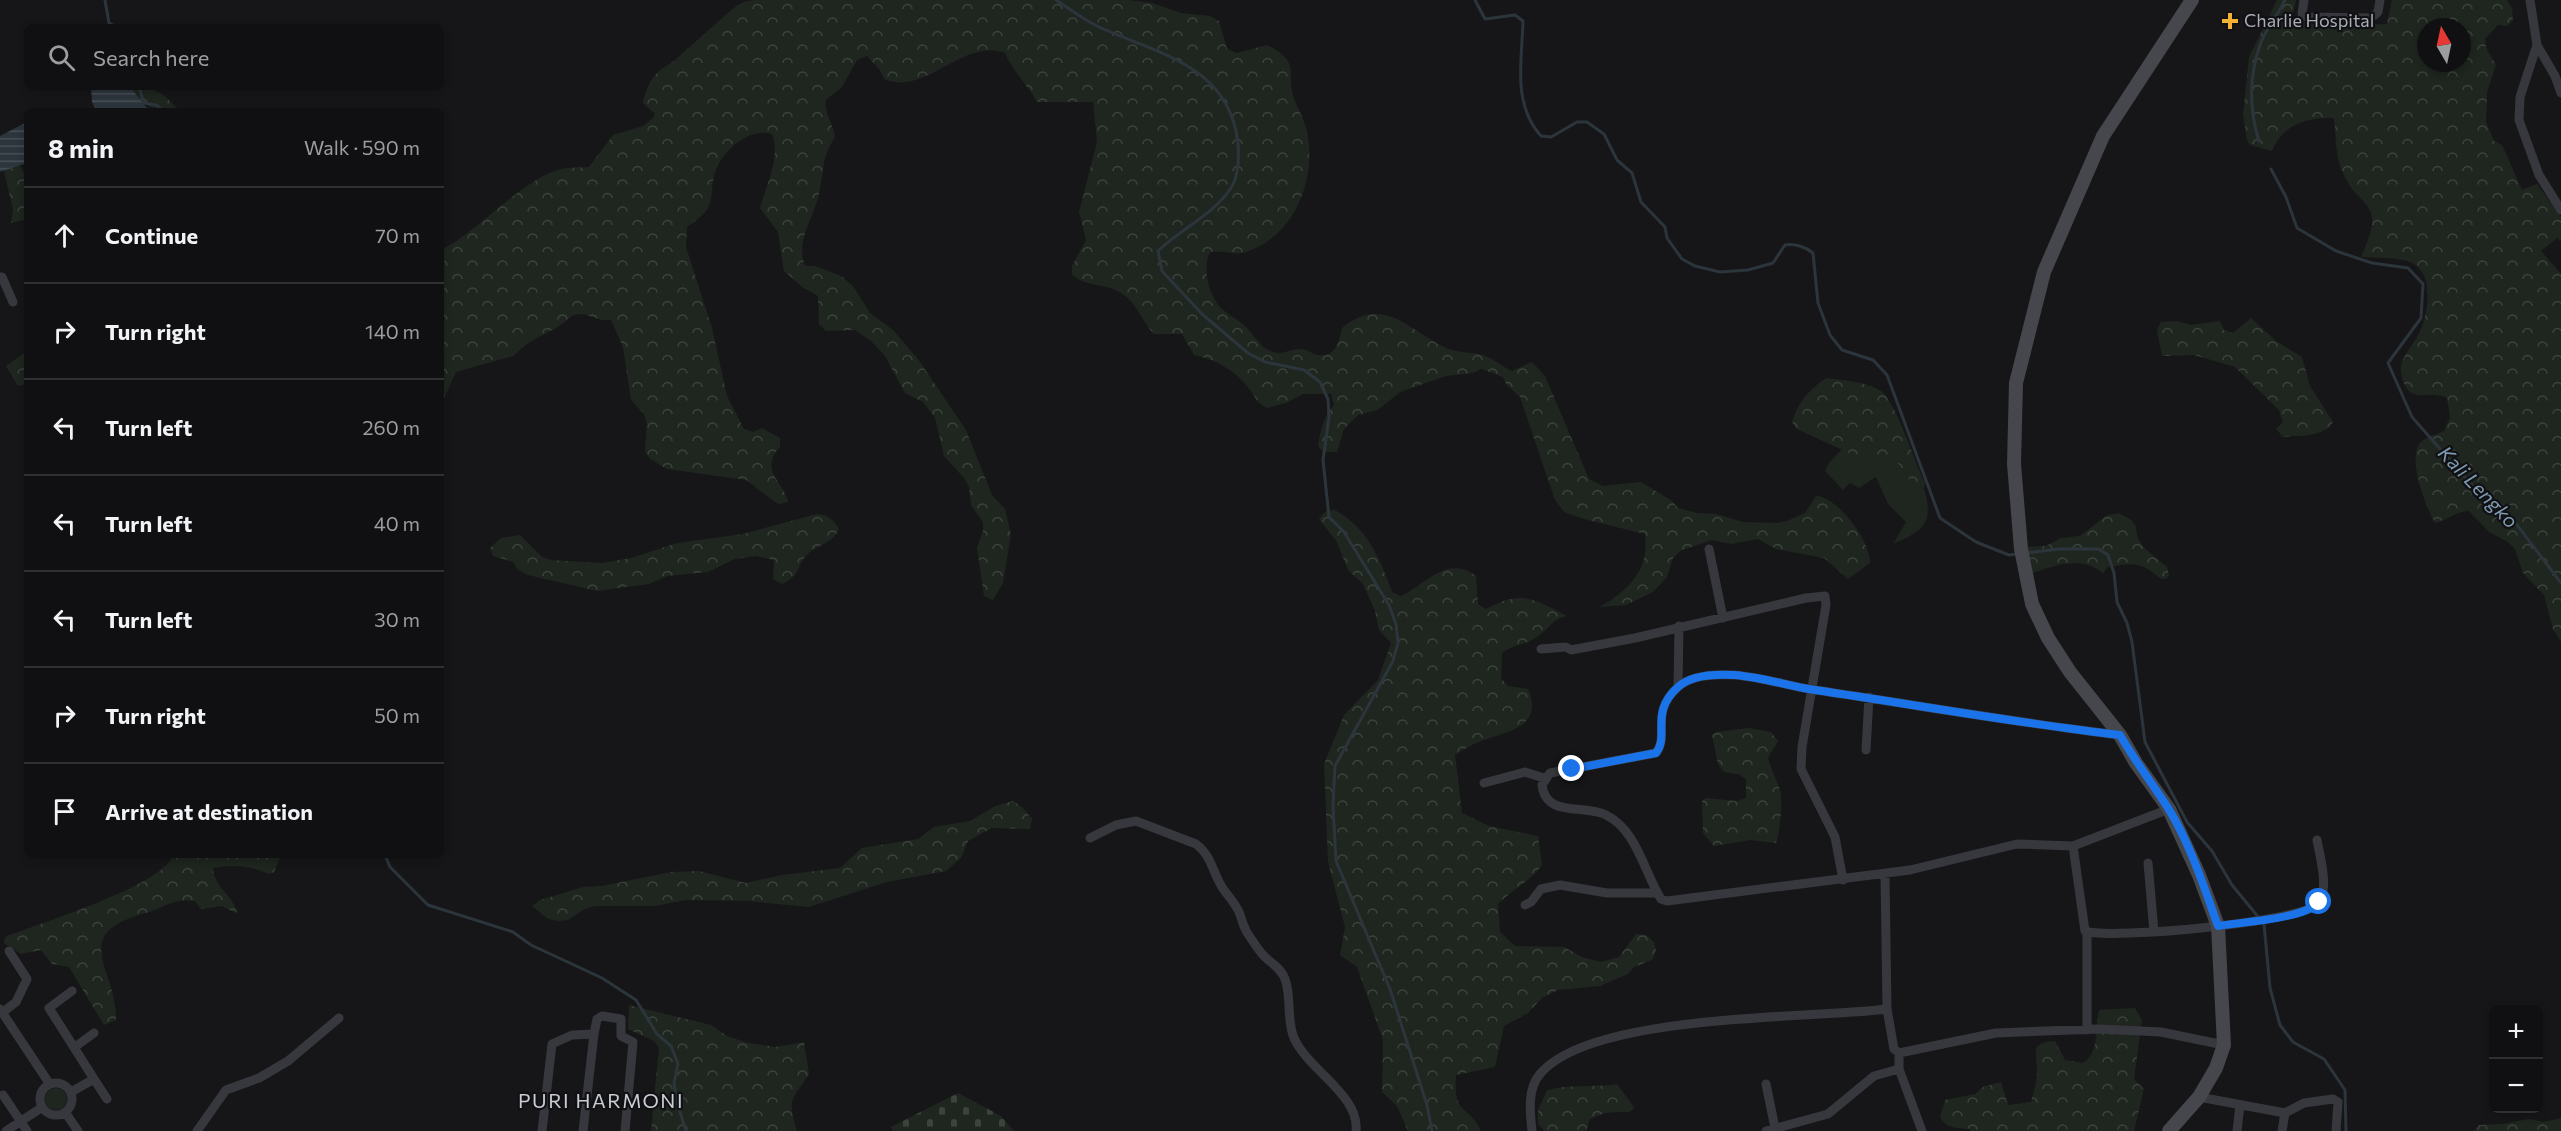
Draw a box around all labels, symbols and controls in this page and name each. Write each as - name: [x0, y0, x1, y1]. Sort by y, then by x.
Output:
- place label: Charlie Hospital: [2244, 9, 2374, 31]
- marker: Charlie Hospital: [2221, 12, 2239, 30]
- north arrow: [2417, 18, 2471, 72]
- search box: [24, 24, 444, 90]
- icon: search: [45, 41, 78, 74]
- text: Search here: [93, 44, 209, 71]
- text: 8 min: [48, 132, 114, 163]
- text: Walk · 590 m: [304, 135, 420, 159]
- icon: ahead: [48, 219, 81, 252]
- text: Continue: [105, 222, 198, 249]
- text: 70 m: [375, 223, 420, 247]
- icon: right: [48, 315, 81, 348]
- text: Turn right: [105, 318, 206, 345]
- text: 140 m: [365, 319, 420, 343]
- icon: left: [48, 411, 81, 444]
- text: Turn left: [105, 414, 192, 441]
- text: 260 m: [362, 415, 420, 439]
- water label: Kali Lengko: [2434, 440, 2524, 532]
- icon: left: [48, 507, 81, 540]
- text: Turn left: [105, 510, 192, 537]
- text: 40 m: [374, 511, 420, 535]
- icon: left: [48, 603, 81, 636]
- text: Turn left: [105, 606, 192, 633]
- text: 30 m: [374, 607, 420, 631]
- icon: right: [48, 699, 81, 732]
- text: Turn right: [105, 702, 206, 729]
- text: 50 m: [374, 703, 420, 727]
- route end: [1558, 755, 1584, 781]
- icon: arrive: [48, 795, 81, 828]
- text: Arrive at destination: [105, 798, 313, 825]
- route start: [2305, 888, 2331, 914]
- map controls: [2489, 1005, 2543, 1113]
- button: +: [2489, 1005, 2543, 1059]
- button: −: [2489, 1059, 2543, 1113]
- district label: PURI HARMONI: [518, 1088, 684, 1112]

